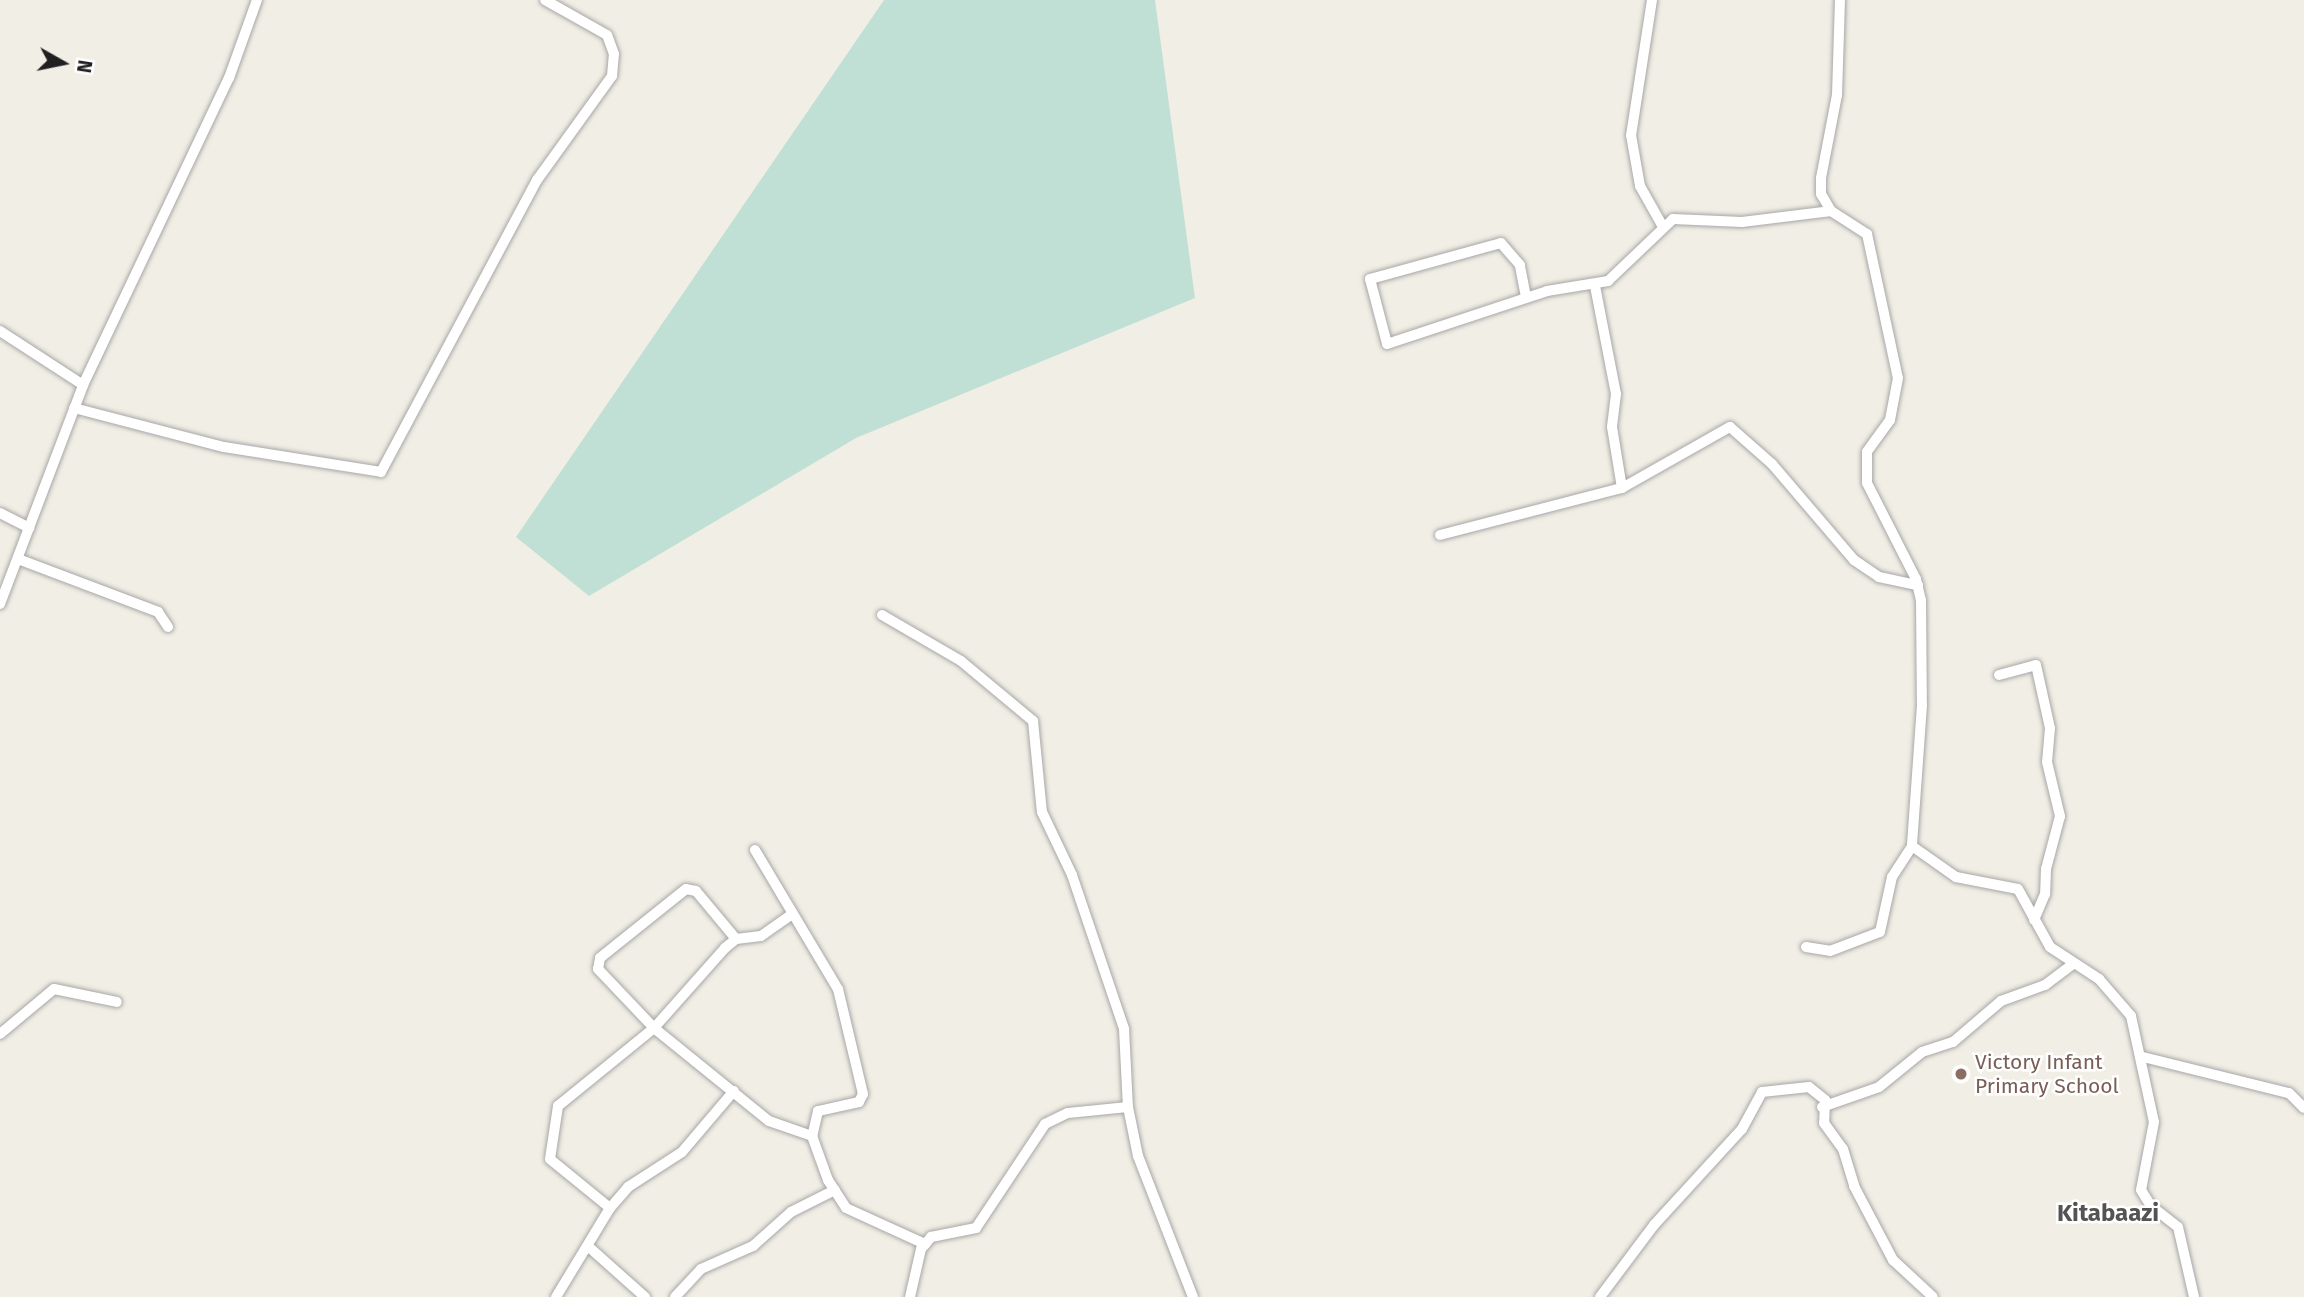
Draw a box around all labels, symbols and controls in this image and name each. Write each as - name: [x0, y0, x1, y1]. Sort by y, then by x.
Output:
- north arrow: [28, 28, 98, 98]
- text: N: [72, 58, 97, 74]
- place label: Victory Infant Primary School: [1975, 1049, 2119, 1099]
- marker: Victory Infant Primary School: [1953, 1066, 1969, 1082]
- district label: Kitabaazi: [2057, 1200, 2159, 1228]

